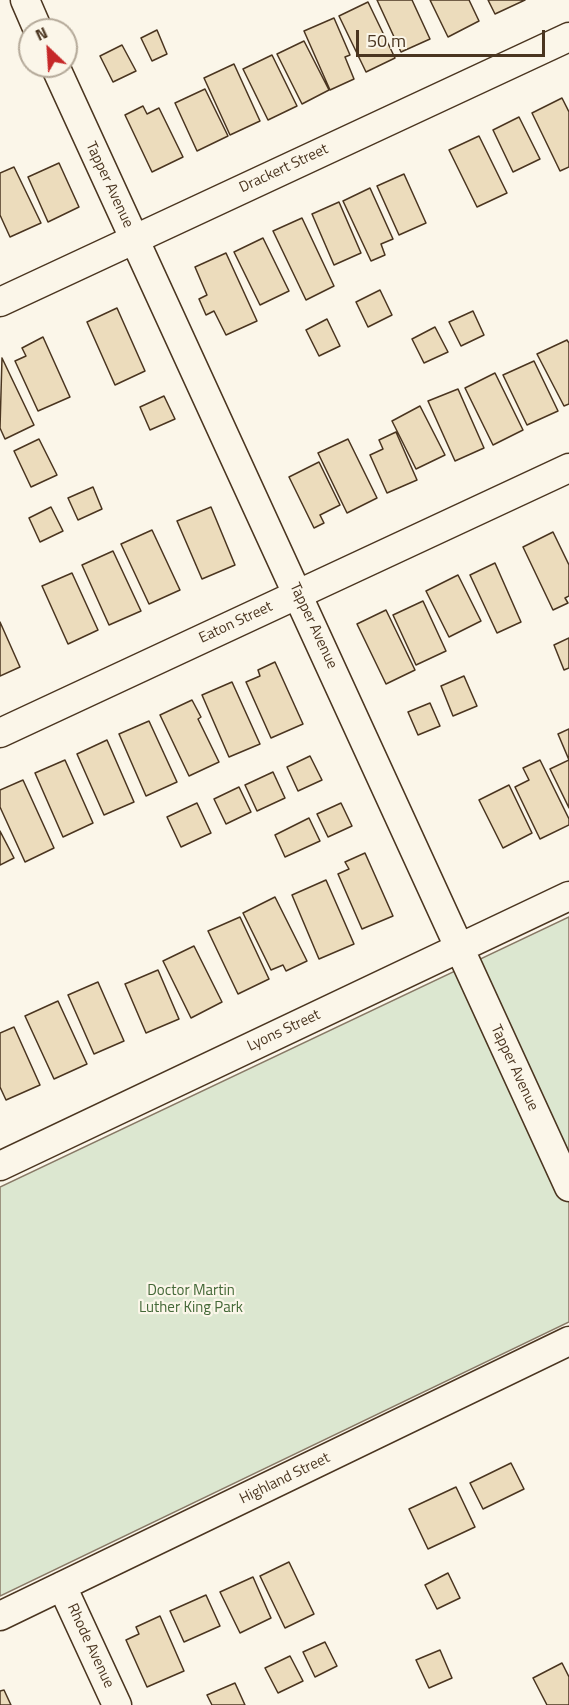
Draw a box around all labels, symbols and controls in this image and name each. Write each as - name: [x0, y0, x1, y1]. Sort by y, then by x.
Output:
- north arrow: [18, 18, 78, 78]
- scale bar: [359, 18, 548, 56]
- text: N: [31, 20, 51, 47]
- text: 50 m: [367, 27, 406, 54]
- street label: Tapper Avenue: [81, 139, 137, 231]
- street label: Drackert Street: [237, 141, 331, 197]
- street label: Tapper Avenue: [285, 580, 341, 672]
- street label: Eaton Street: [196, 598, 276, 648]
- street label: Lyons Street: [245, 1006, 323, 1056]
- street label: Tapper Avenue: [486, 1022, 542, 1114]
- park label: Doctor Martin Luther King Park: [139, 1282, 243, 1317]
- street label: Highland Street: [237, 1449, 333, 1509]
- street label: Rhode Avenue: [63, 1601, 117, 1691]

